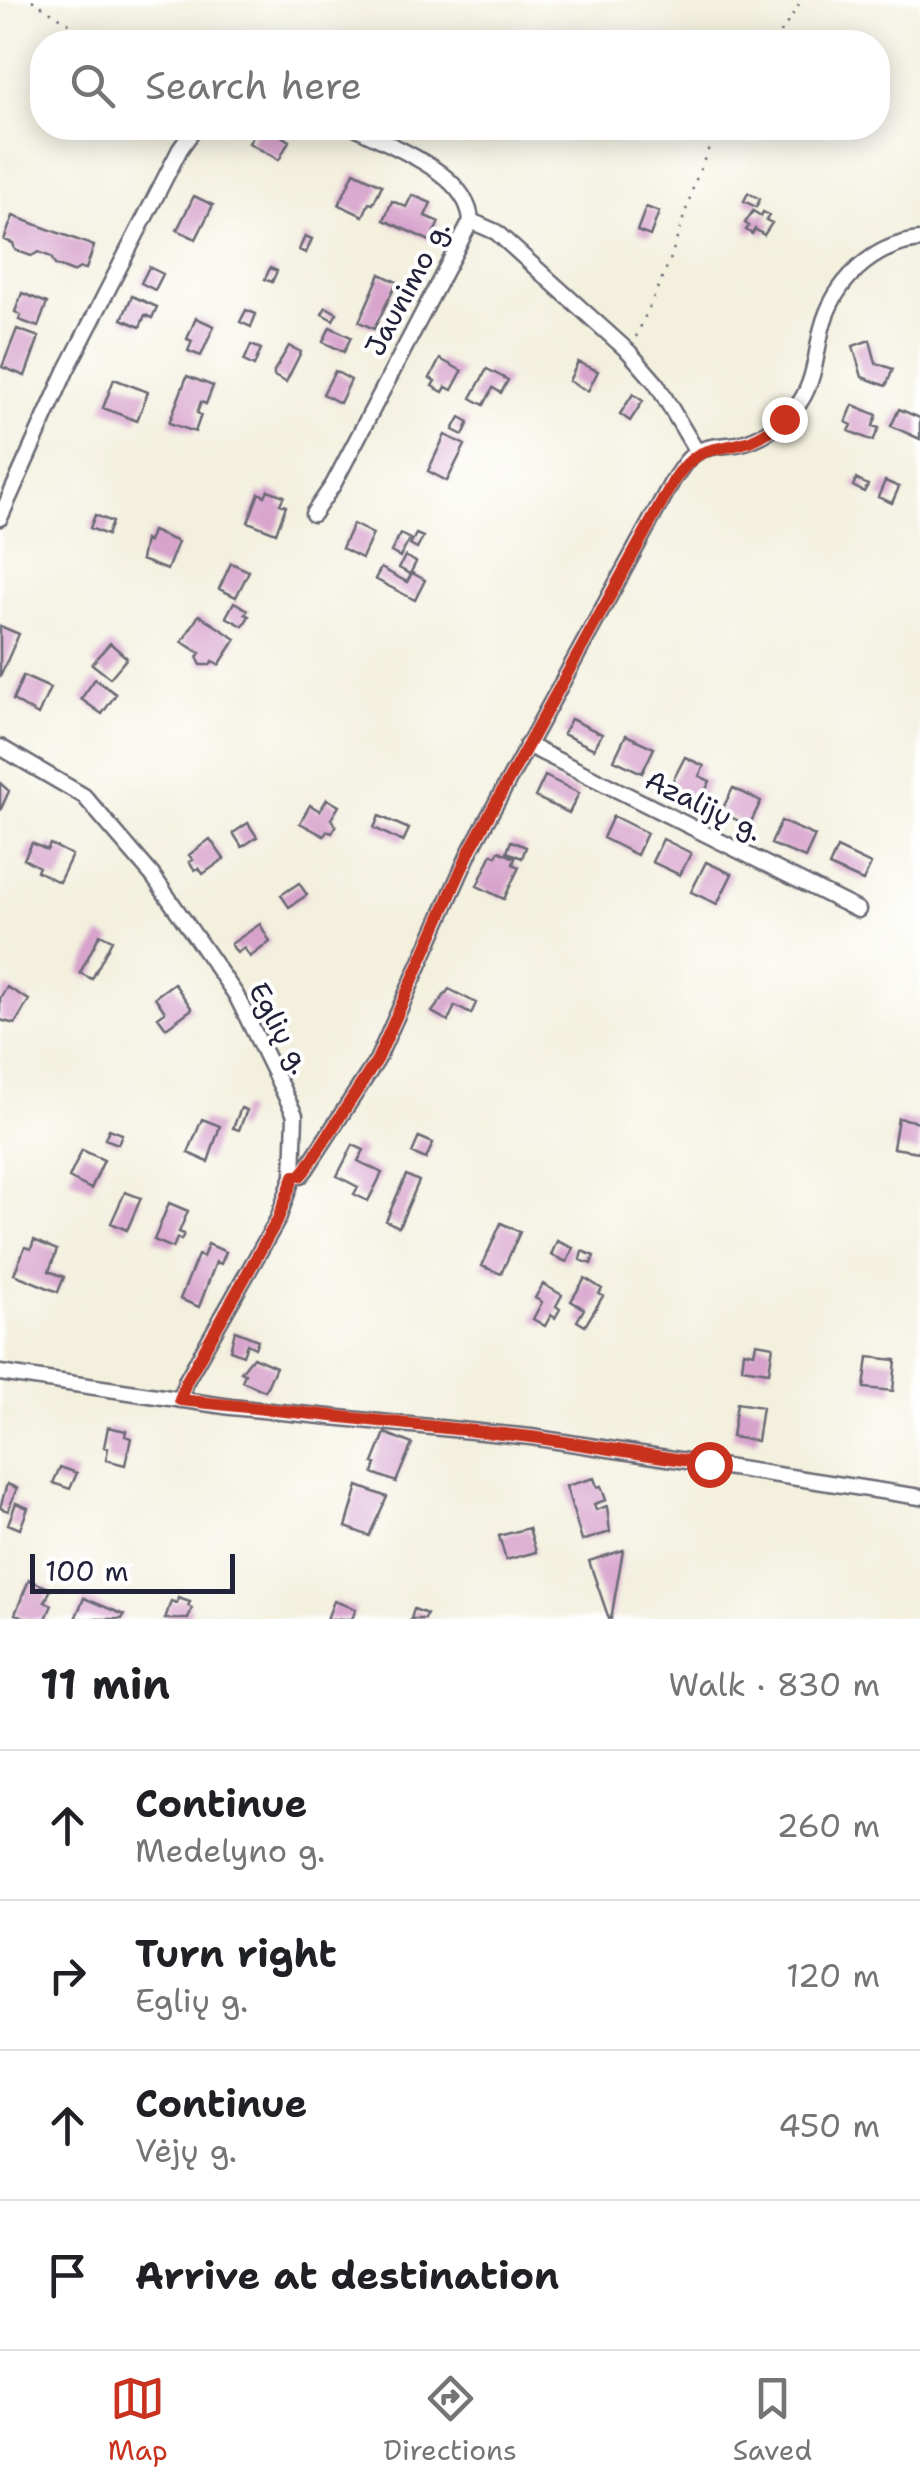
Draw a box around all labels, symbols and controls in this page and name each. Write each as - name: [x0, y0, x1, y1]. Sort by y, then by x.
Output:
- search box: [30, 30, 890, 140]
- icon: search: [65, 58, 120, 113]
- text: Search here: [145, 60, 362, 111]
- street label: Jaunimo g.: [355, 214, 459, 362]
- route end: [762, 397, 808, 443]
- street label: Azalijų g.: [639, 760, 769, 850]
- street label: Eglių g.: [240, 975, 320, 1081]
- route start: [687, 1442, 733, 1488]
- scale bar: [30, 1549, 235, 1594]
- text: 100 m: [45, 1552, 129, 1590]
- text: 11 min: [40, 1656, 170, 1712]
- text: Walk · 830 m: [668, 1663, 880, 1706]
- text: Continue: [135, 1778, 307, 1829]
- icon: ahead: [40, 1798, 95, 1853]
- text: 260 m: [777, 1804, 880, 1847]
- text: Medelyno g.: [135, 1829, 325, 1872]
- text: Turn right: [135, 1928, 337, 1979]
- icon: right: [40, 1948, 95, 2003]
- text: 120 m: [786, 1954, 880, 1997]
- text: Eglių g.: [135, 1979, 248, 2022]
- text: Continue: [135, 2078, 307, 2129]
- icon: ahead: [40, 2098, 95, 2153]
- text: 450 m: [778, 2104, 880, 2147]
- text: Vėjų g.: [135, 2129, 237, 2172]
- icon: arrive: [40, 2248, 95, 2303]
- text: Arrive at destination: [135, 2250, 559, 2301]
- tab: Map: [108, 2371, 168, 2469]
- tab: Directions: [383, 2371, 517, 2469]
- tab: Saved: [733, 2371, 812, 2469]

